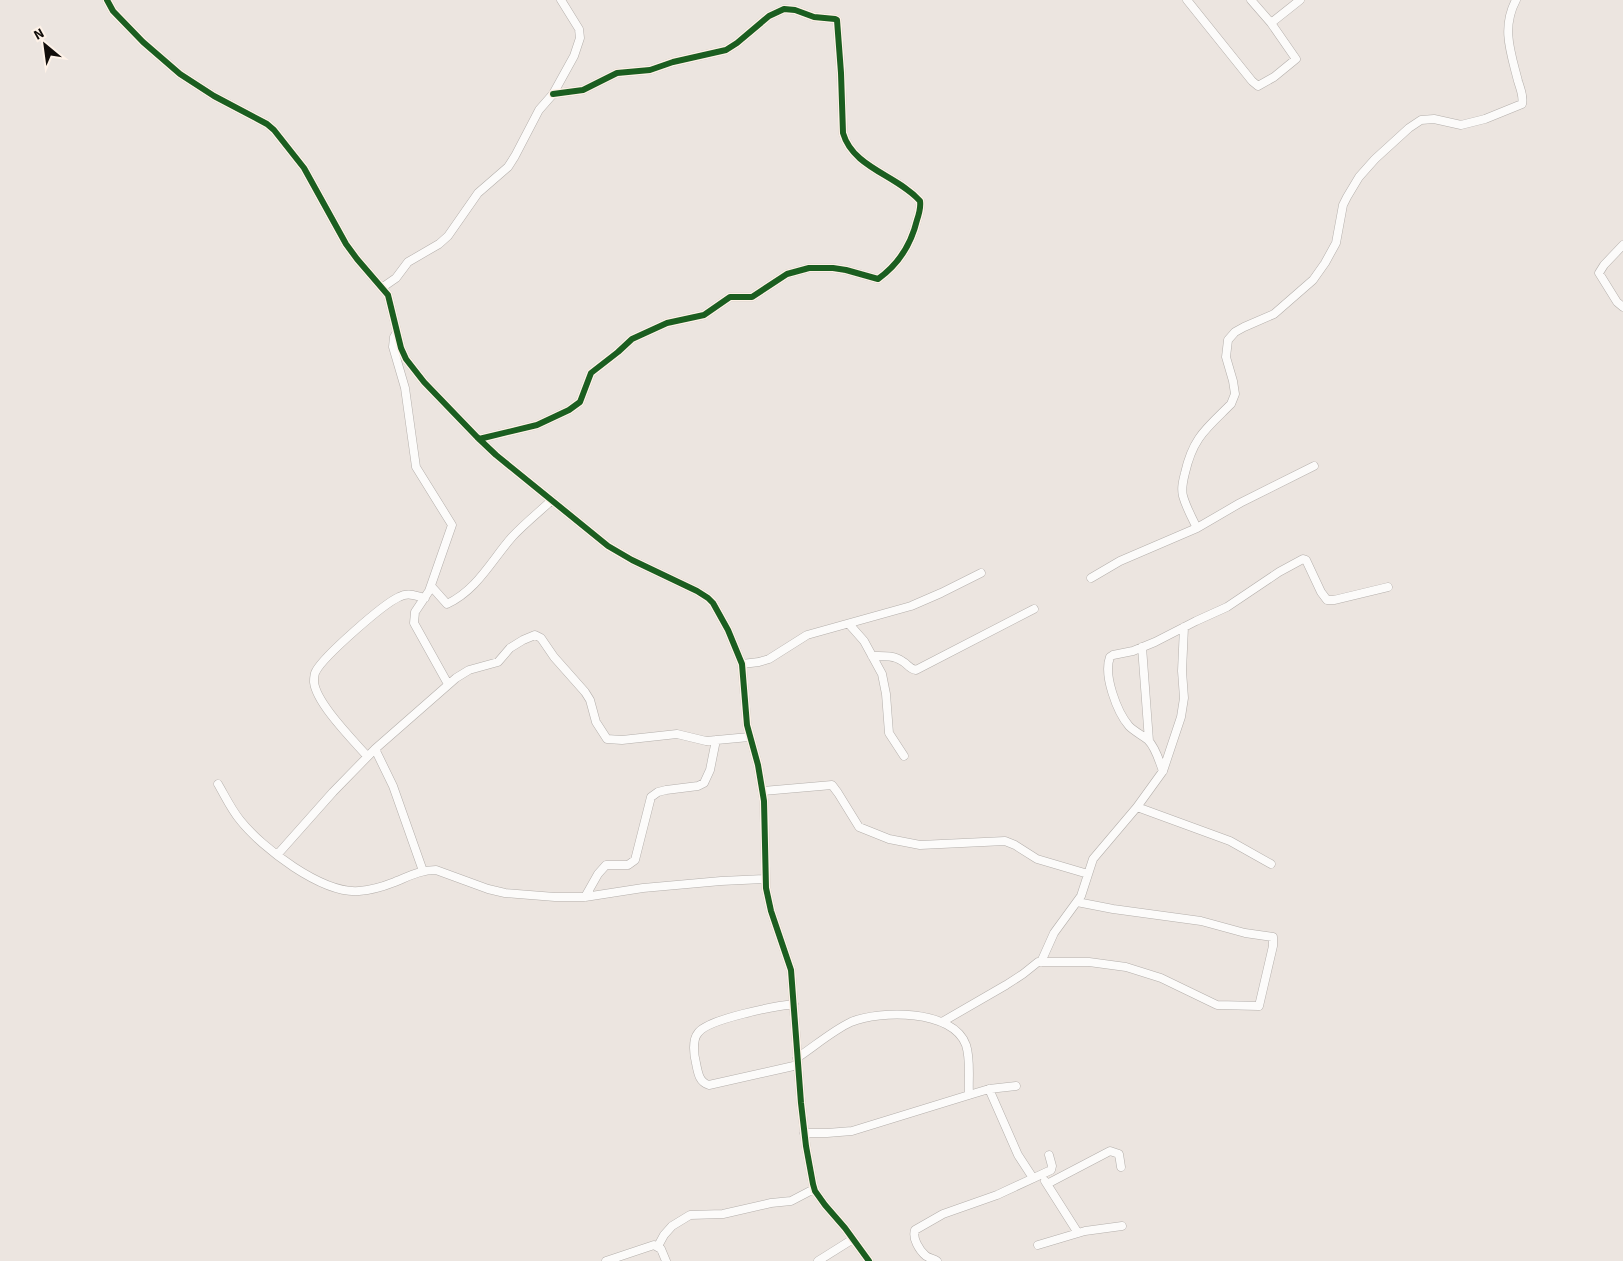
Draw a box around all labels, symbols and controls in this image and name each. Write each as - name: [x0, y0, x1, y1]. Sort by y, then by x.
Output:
- north arrow: [20, 20, 70, 70]
- text: N: [30, 24, 48, 46]

